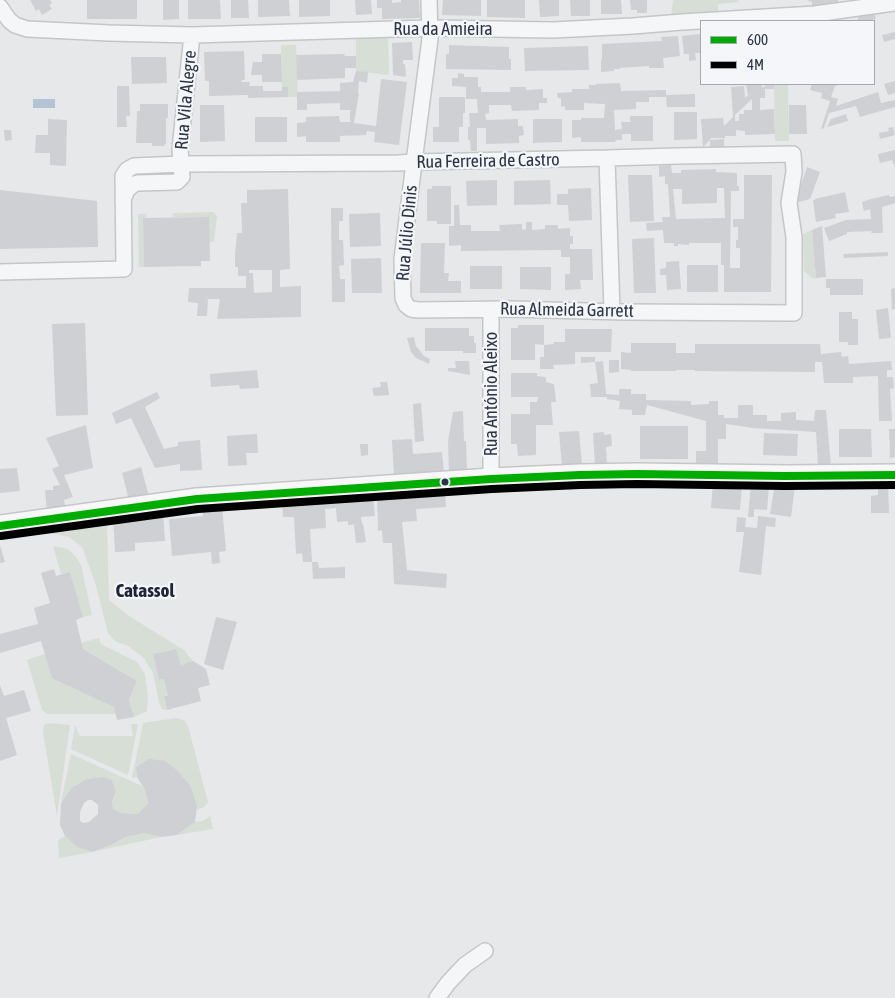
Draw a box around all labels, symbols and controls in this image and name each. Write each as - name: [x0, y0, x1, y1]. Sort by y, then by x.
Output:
- street label: Rua da Amieira: [393, 18, 493, 40]
- legend: [700, 20, 875, 85]
- text: 600: [747, 31, 768, 48]
- street label: Rua Vila Alegre: [171, 49, 201, 151]
- text: 4M: [747, 56, 764, 73]
- street label: Rua Ferreira de Castro: [416, 149, 560, 173]
- street label: Rua Júlio Dinis: [392, 184, 422, 282]
- street label: Rua Almeida Garrett: [500, 298, 634, 322]
- street label: Rua António Aleixo: [480, 332, 502, 456]
- unlabelled marker: [440, 477, 450, 487]
- district label: Catassol: [115, 580, 175, 602]

